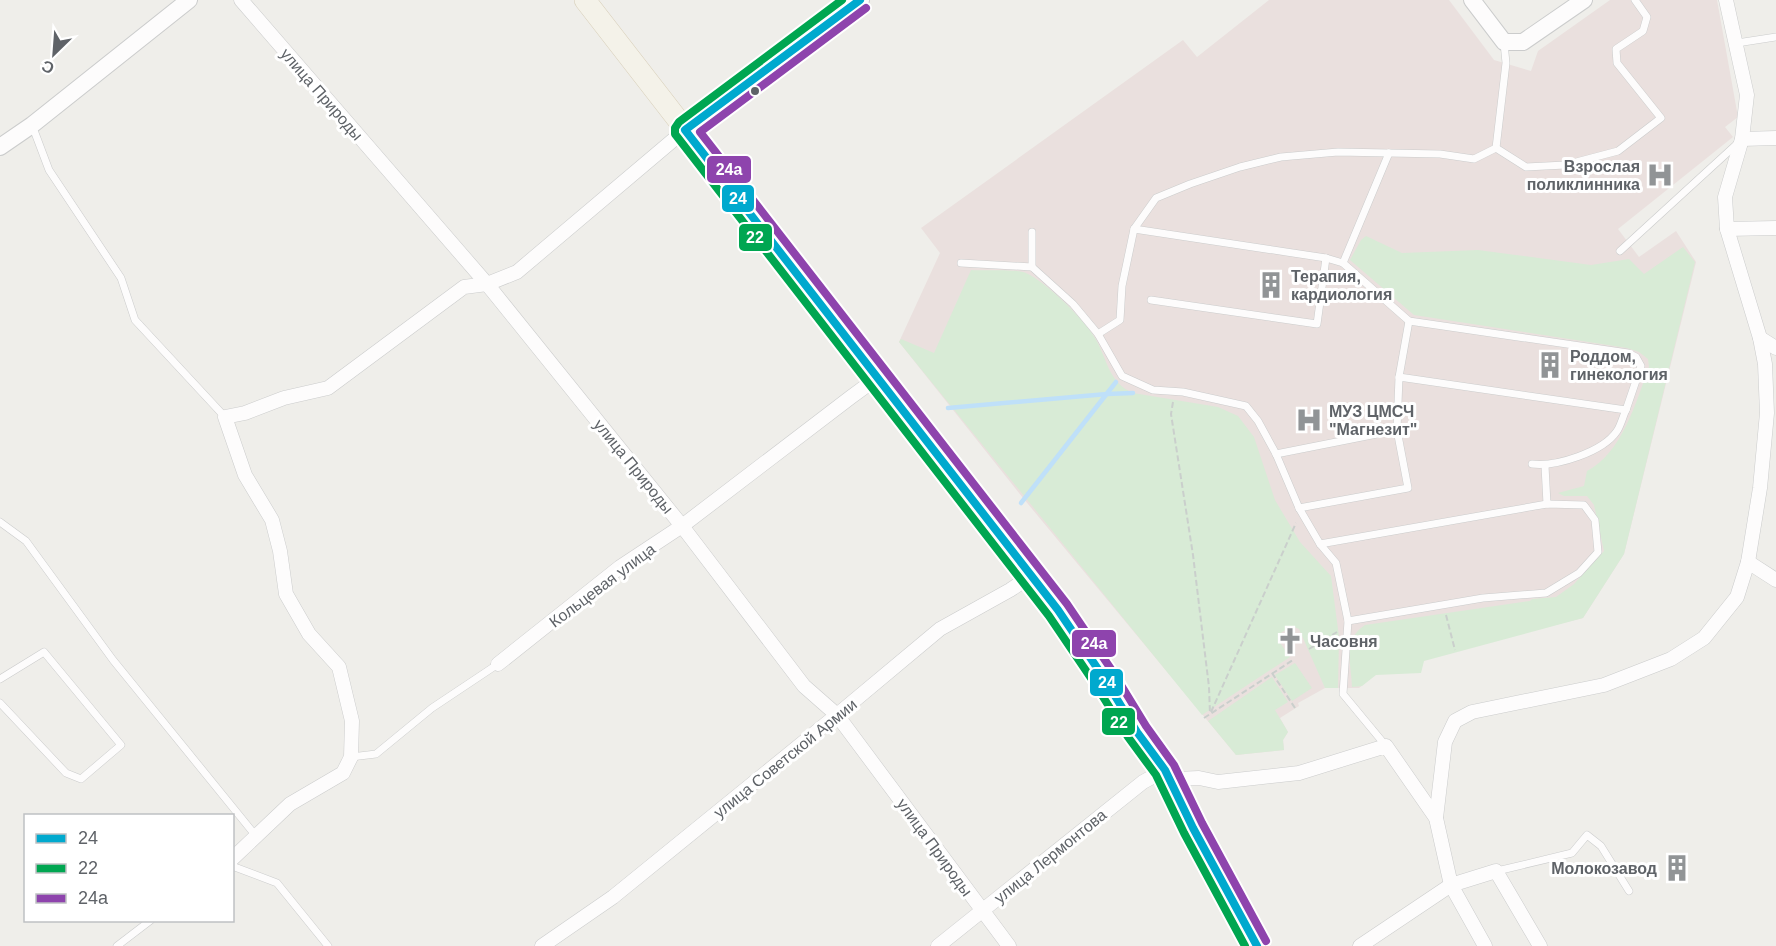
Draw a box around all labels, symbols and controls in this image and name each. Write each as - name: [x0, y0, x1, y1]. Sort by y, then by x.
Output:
- north arrow: [24, 24, 84, 84]
- street label: улица Природы: [277, 45, 366, 144]
- text: С: [39, 57, 57, 77]
- unlabelled marker: [749, 85, 761, 97]
- line badge: 24a: [706, 155, 752, 184]
- place label: Взрослая поликлинника: [1527, 158, 1640, 193]
- hospital icon: Взрослая поликлинника: [1645, 160, 1675, 190]
- text: 24a: [716, 161, 742, 178]
- line badge: 24: [721, 184, 755, 213]
- text: 24: [729, 190, 747, 207]
- line badge: 22: [738, 223, 773, 252]
- text: 22: [746, 229, 764, 246]
- place label: Терапия, кардиология: [1291, 268, 1392, 303]
- building icon: Терапия, кардиология: [1256, 270, 1286, 300]
- place label: Роддом, гинекология: [1570, 348, 1668, 383]
- building icon: Роддом, гинекология: [1535, 350, 1565, 380]
- place label: МУЗ ЦМСЧ "Магнезит": [1329, 403, 1417, 438]
- hospital icon: МУЗ ЦМСЧ "Магнезит": [1294, 405, 1324, 435]
- street label: улица Природы: [590, 416, 677, 517]
- street label: Кольцевая улица: [546, 540, 659, 631]
- church icon: Часовня: [1275, 626, 1305, 656]
- line badge: 24a: [1071, 629, 1117, 658]
- place label: Часовня: [1310, 633, 1378, 650]
- text: 24a: [1081, 635, 1107, 652]
- line badge: 24: [1089, 668, 1124, 697]
- text: 24: [1098, 674, 1116, 691]
- street label: улица Советской Армии: [711, 696, 860, 821]
- line badge: 22: [1101, 707, 1136, 736]
- text: 22: [1110, 714, 1128, 731]
- street label: улица Природы: [894, 795, 976, 899]
- street label: улица Лермонтова: [991, 806, 1110, 907]
- legend: [24, 814, 234, 922]
- text: 24: [78, 828, 98, 848]
- building icon: Молокозавод: [1662, 853, 1692, 883]
- text: 22: [78, 858, 98, 878]
- place label: Молокозавод: [1551, 860, 1657, 877]
- text: 24a: [78, 888, 109, 908]

